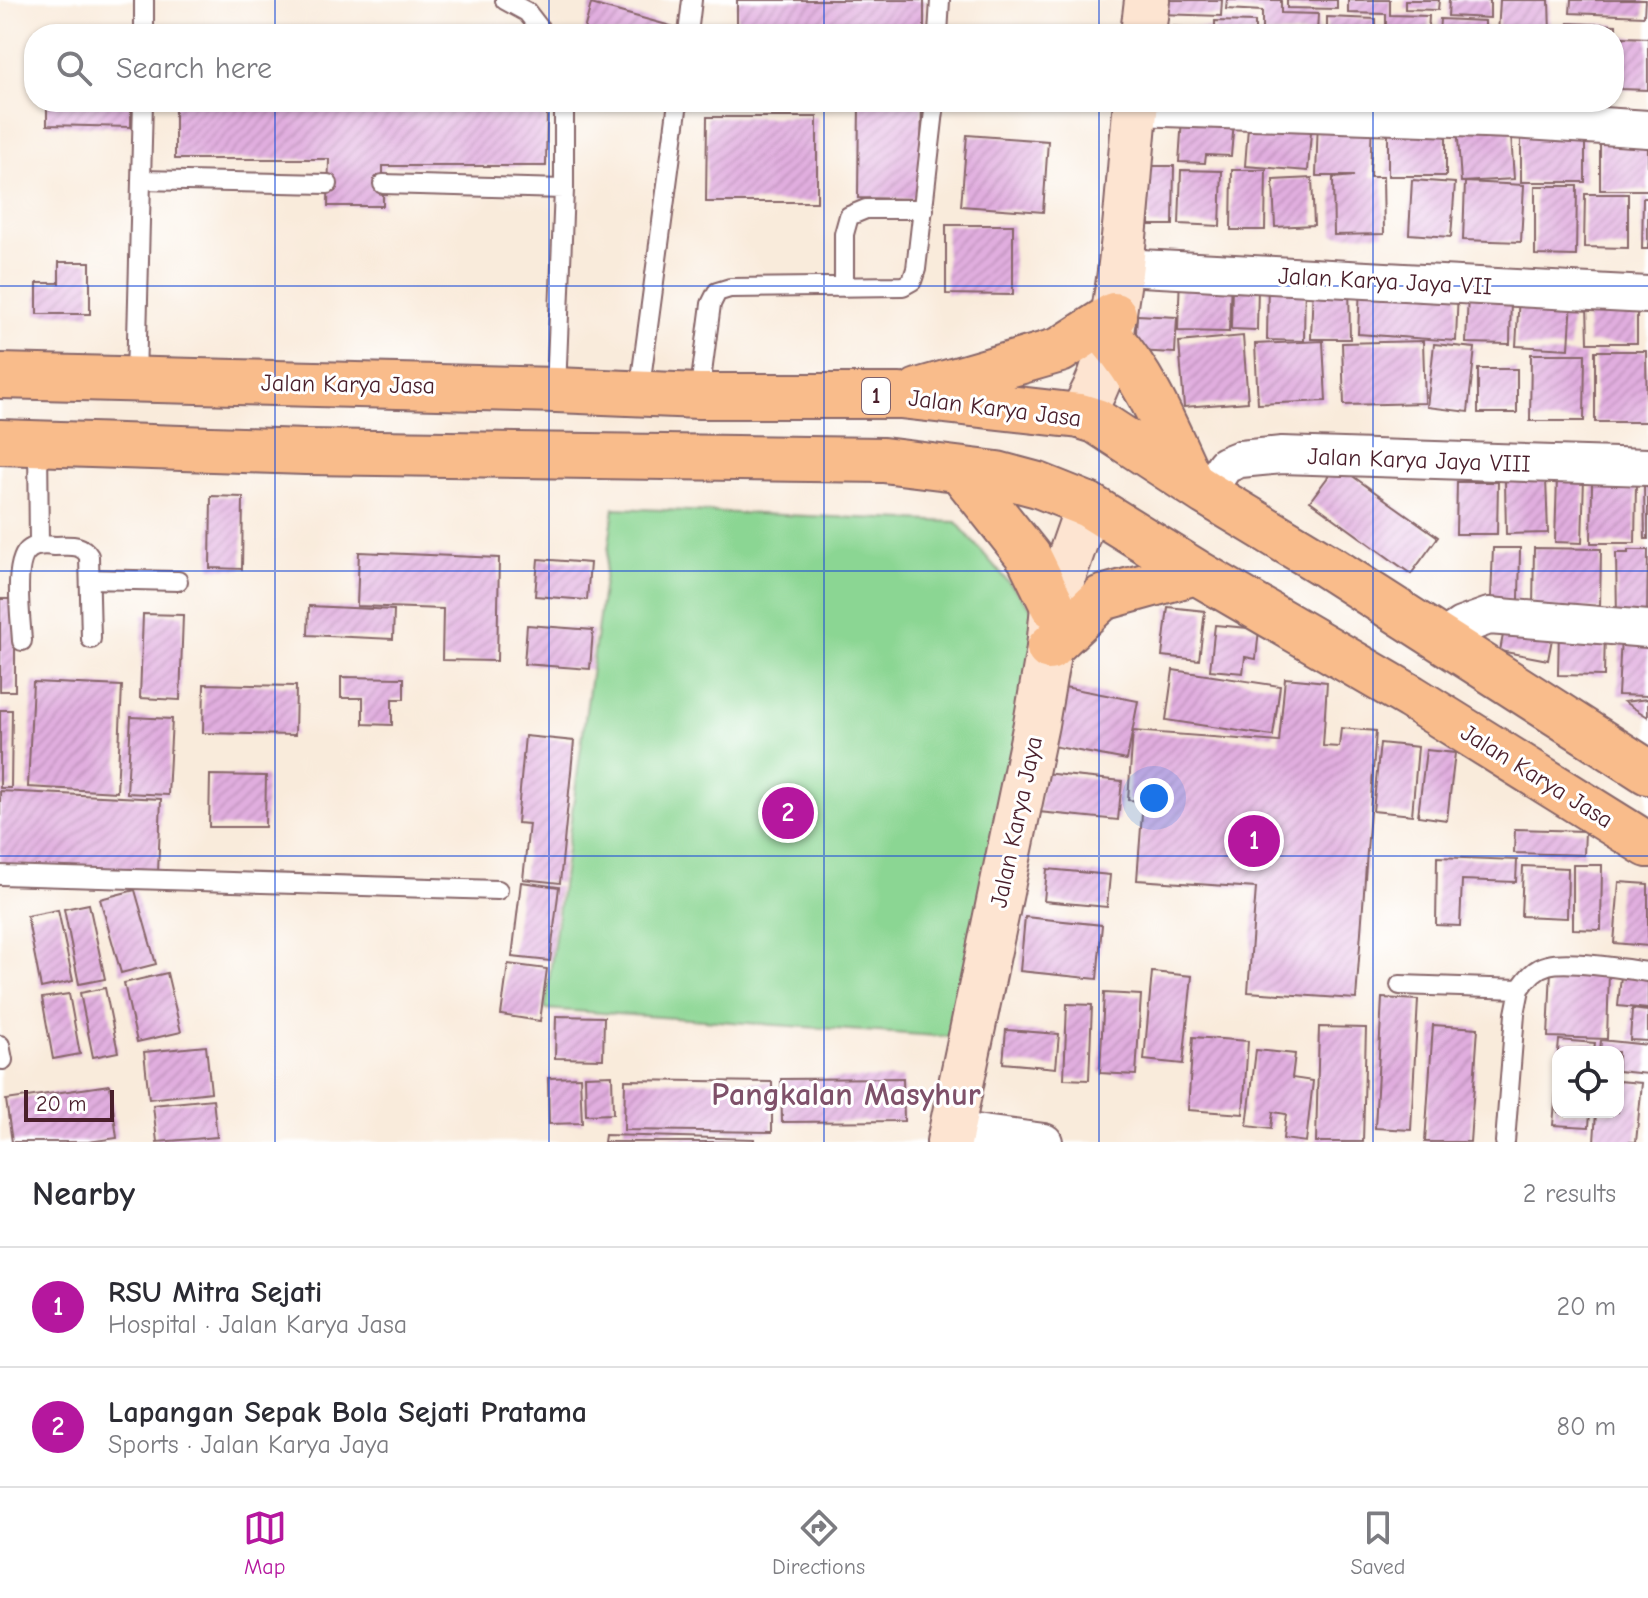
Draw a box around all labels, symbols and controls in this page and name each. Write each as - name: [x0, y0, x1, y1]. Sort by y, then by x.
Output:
- search box: [24, 24, 1624, 112]
- icon: search: [52, 46, 96, 90]
- text: Search here: [116, 51, 272, 86]
- street label: Jalan Karya Jaya VII: [1277, 261, 1493, 301]
- street label: Jalan Karya Jasa: [261, 368, 435, 400]
- road number: 1: [862, 378, 890, 414]
- street label: Jalan Karya Jasa: [907, 383, 1083, 433]
- street label: Jalan Karya Jaya VIII: [1307, 442, 1531, 478]
- street label: Jalan Karya Jasa: [1456, 718, 1618, 834]
- street label: Jalan Karya Jaya: [984, 734, 1048, 910]
- your location: [1134, 778, 1174, 818]
- pin: 2: [762, 783, 814, 843]
- pin: 1: [1228, 811, 1280, 871]
- map controls: [1552, 1046, 1624, 1118]
- button: locate: [1552, 1046, 1624, 1118]
- district label: Pangkalan Masyhur: [711, 1076, 981, 1113]
- scale bar: [24, 1086, 114, 1122]
- text: 20 m: [36, 1091, 86, 1117]
- text: Nearby: [32, 1174, 135, 1214]
- text: 2 results: [1523, 1179, 1616, 1209]
- text: RSU Mitra Sejati: [108, 1275, 322, 1310]
- text: 1: [53, 1292, 63, 1322]
- text: 20 m: [1556, 1292, 1616, 1322]
- text: Hospital · Jalan Karya Jasa: [108, 1310, 407, 1340]
- text: Lapangan Sepak Bola Sejati Pratama: [108, 1395, 587, 1430]
- text: 2: [52, 1412, 64, 1442]
- text: 80 m: [1557, 1412, 1616, 1442]
- text: Sports · Jalan Karya Jaya: [108, 1430, 389, 1460]
- tab: Map: [243, 1506, 287, 1580]
- tab: Directions: [772, 1506, 865, 1580]
- tab: Saved: [1350, 1506, 1405, 1580]

